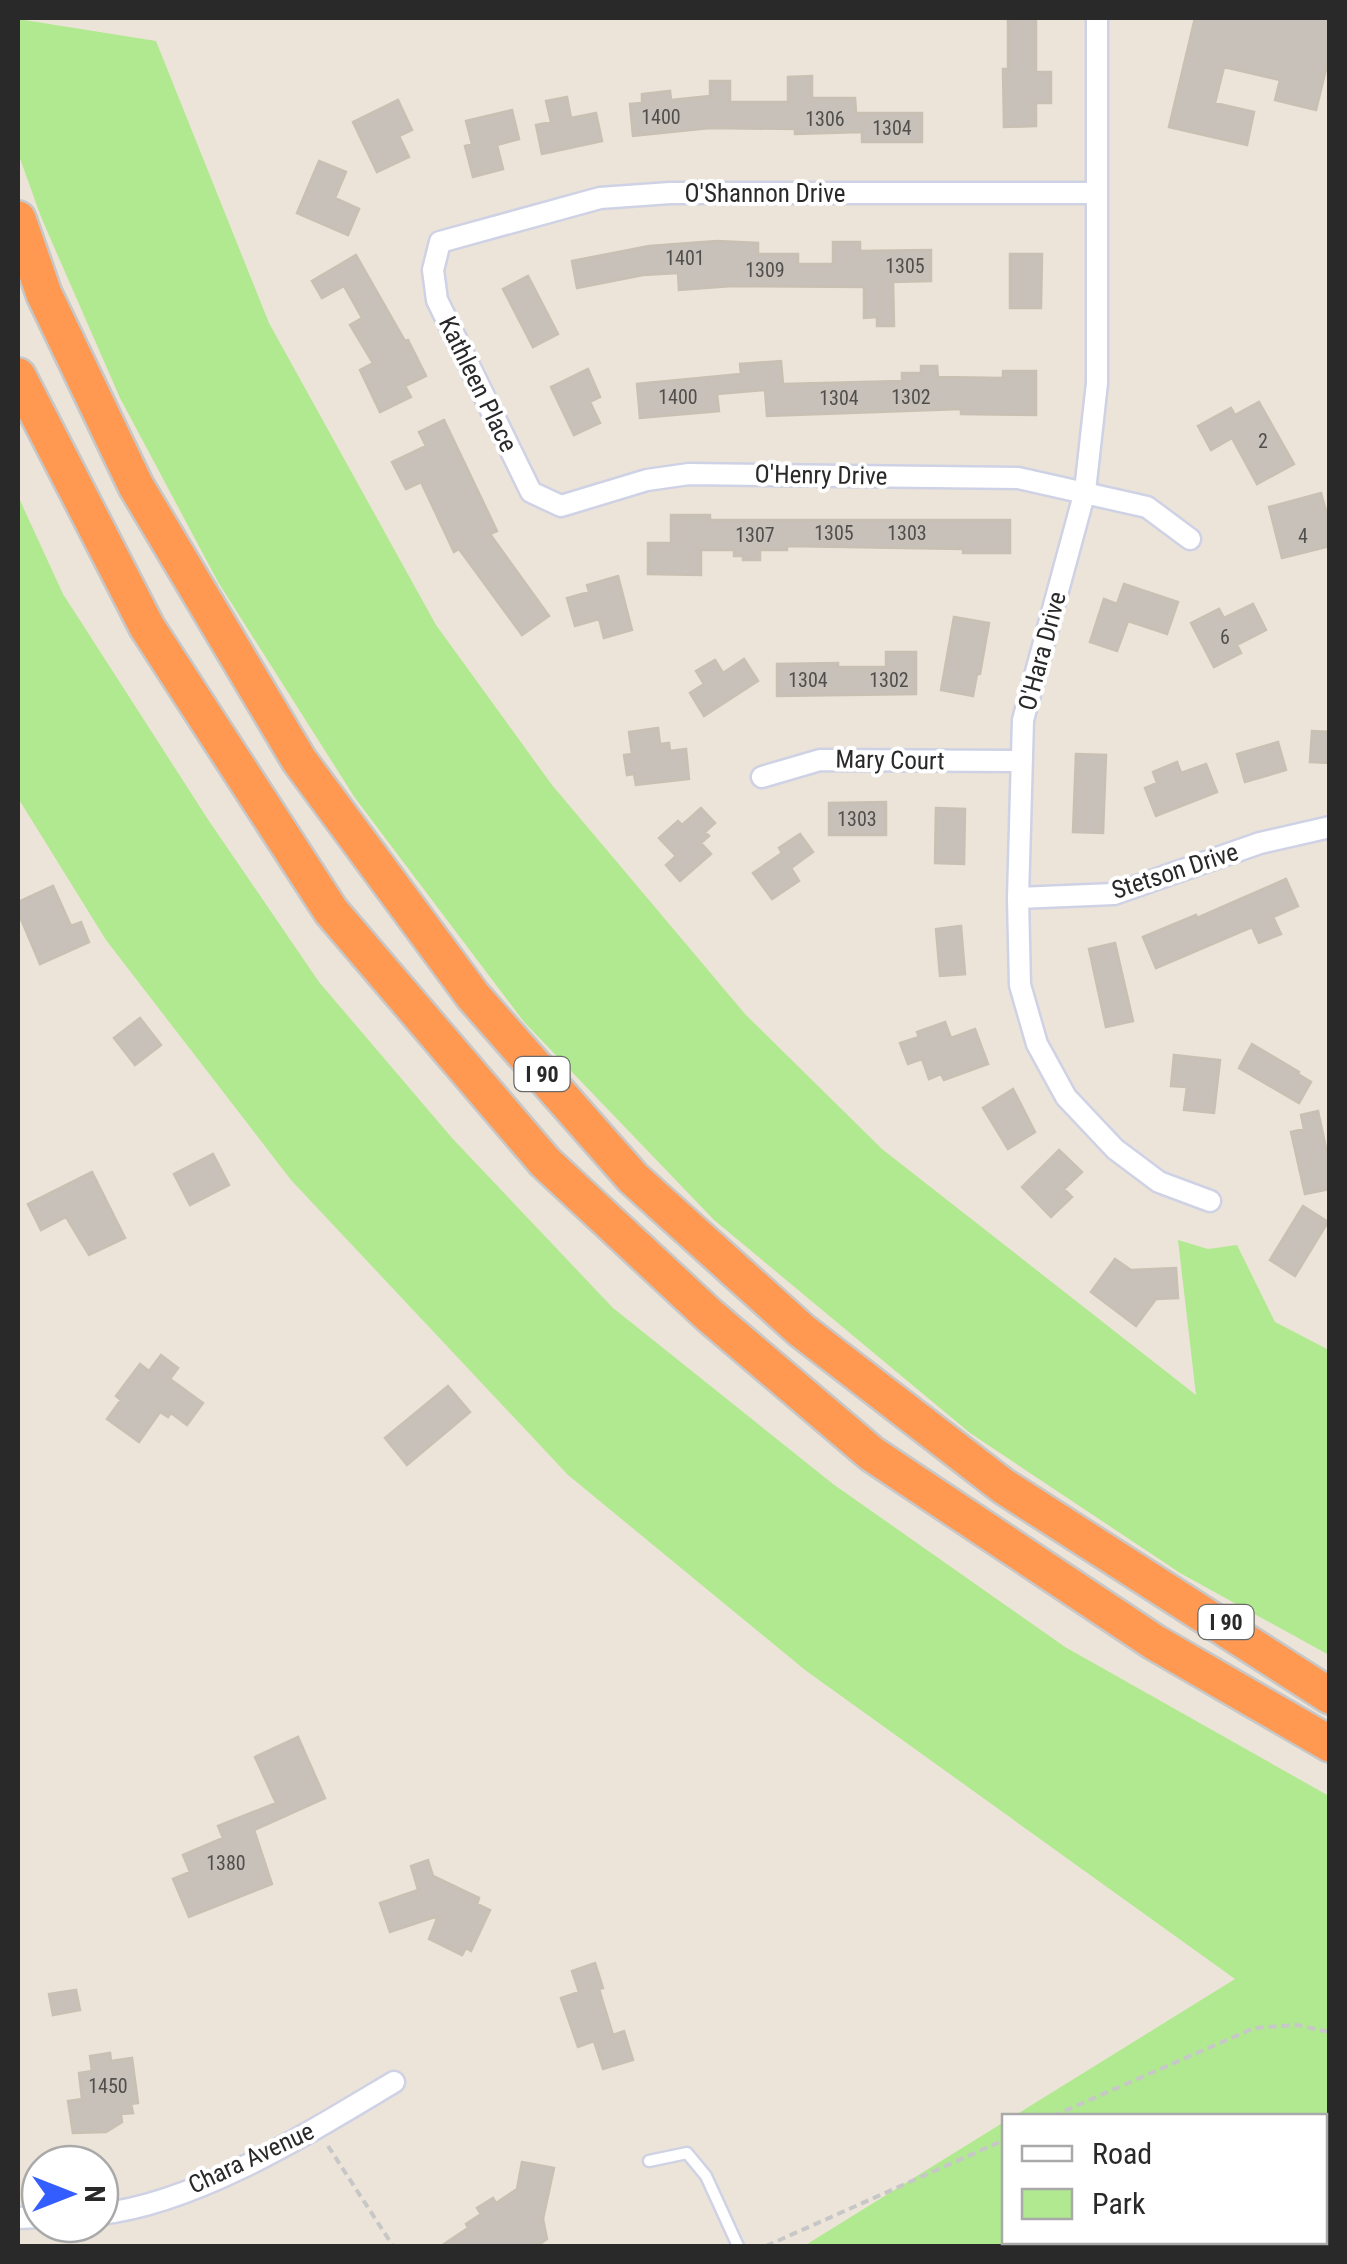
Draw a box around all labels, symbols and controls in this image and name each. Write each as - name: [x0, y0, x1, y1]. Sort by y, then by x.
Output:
- house number: 1400: [641, 105, 681, 129]
- house number: 1306: [805, 107, 845, 131]
- house number: 1304: [872, 116, 912, 140]
- street label: O'Shannon Drive: [685, 179, 845, 208]
- house number: 1401: [665, 246, 705, 270]
- house number: 1305: [885, 254, 925, 278]
- house number: 1309: [745, 258, 785, 282]
- street label: Kathleen Place: [433, 312, 523, 456]
- house number: 1400: [658, 385, 698, 409]
- house number: 1302: [891, 385, 931, 409]
- house number: 1304: [819, 386, 859, 410]
- house number: 2: [1258, 429, 1268, 453]
- street label: O'Henry Drive: [754, 459, 888, 491]
- house number: 1305: [814, 521, 854, 545]
- house number: 1303: [887, 521, 927, 545]
- house number: 1307: [735, 523, 775, 547]
- house number: 4: [1298, 524, 1308, 548]
- street label: O'Hara Drive: [1012, 589, 1072, 713]
- house number: 6: [1220, 625, 1230, 649]
- house number: 1304: [788, 668, 828, 692]
- house number: 1302: [869, 668, 909, 692]
- street label: Mary Court: [835, 745, 945, 775]
- house number: 1303: [837, 807, 877, 831]
- street label: Stetson Drive: [1108, 837, 1242, 905]
- road number: I 90: [514, 1057, 570, 1091]
- road number: I 90: [1198, 1605, 1254, 1639]
- house number: 1380: [206, 1851, 246, 1875]
- house number: 1450: [88, 2074, 128, 2098]
- legend: [1002, 2114, 1327, 2244]
- street label: Chara Avenue: [184, 2116, 318, 2200]
- text: Road: [1092, 2136, 1152, 2171]
- north arrow: [20, 2144, 120, 2244]
- text: N: [78, 2185, 111, 2203]
- text: Park: [1092, 2186, 1146, 2221]

